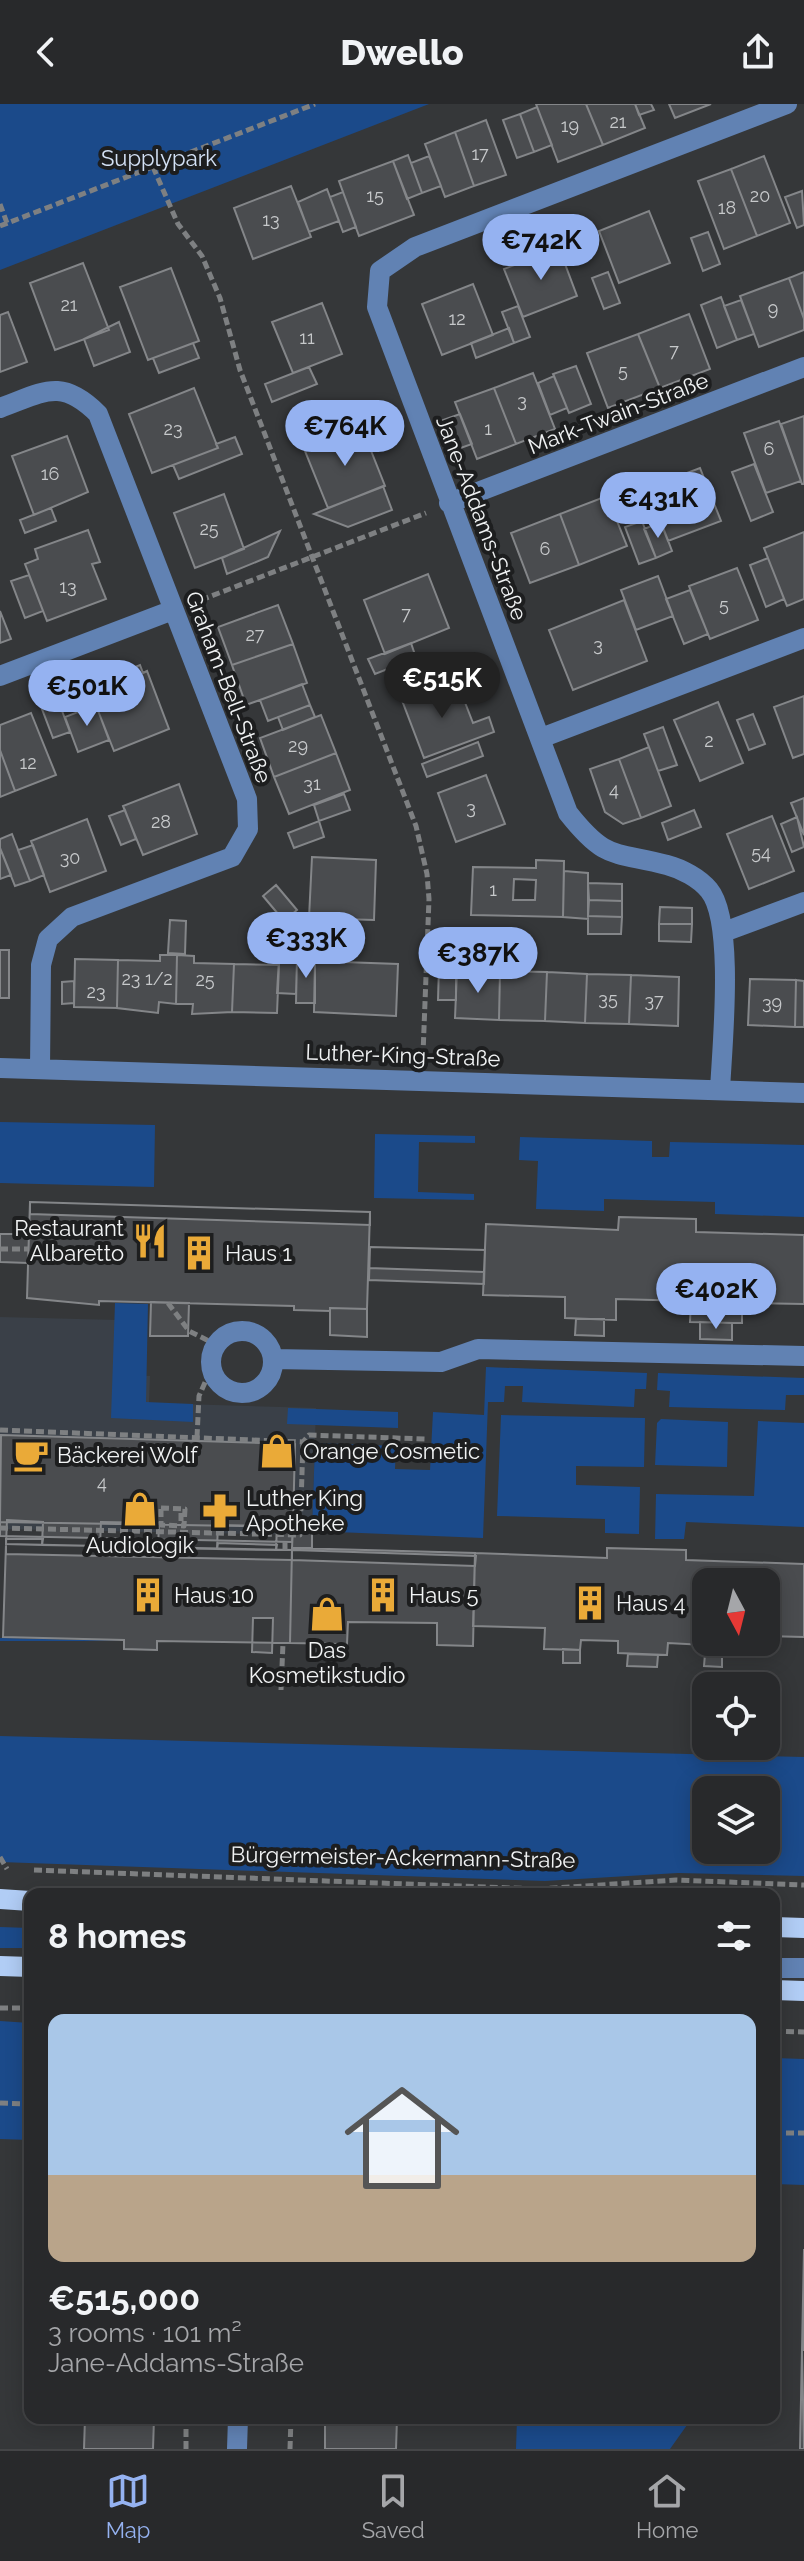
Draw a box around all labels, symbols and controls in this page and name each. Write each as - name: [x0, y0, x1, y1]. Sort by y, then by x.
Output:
- icon: back: [24, 30, 68, 74]
- icon: share: [736, 30, 780, 74]
- text: Dwello: [340, 31, 464, 73]
- house number: 21: [609, 111, 627, 132]
- house number: 19: [561, 115, 579, 136]
- house number: 17: [471, 143, 489, 164]
- park label: Supplypark: [101, 145, 217, 171]
- house number: 15: [366, 185, 384, 206]
- house number: 20: [750, 185, 770, 206]
- house number: 18: [718, 197, 736, 218]
- house number: 13: [262, 209, 280, 230]
- pin: €742K: [485, 214, 597, 282]
- text: €742K: [500, 225, 582, 255]
- house number: 21: [60, 294, 78, 315]
- house number: 9: [768, 298, 778, 319]
- house number: 12: [448, 308, 466, 329]
- house number: 11: [299, 327, 315, 348]
- house number: 7: [669, 340, 679, 361]
- house number: 5: [618, 360, 628, 381]
- street label: Mark-Twain-Straße: [524, 367, 712, 459]
- house number: 3: [517, 390, 527, 411]
- pin: €764K: [289, 400, 401, 468]
- text: €764K: [303, 411, 387, 441]
- street label: Jane-Addams-Straße: [431, 412, 533, 624]
- house number: 23: [164, 418, 183, 439]
- house number: 1: [484, 418, 492, 439]
- house number: 6: [764, 438, 775, 459]
- house number: 16: [41, 463, 59, 484]
- pin: €431K: [602, 472, 714, 540]
- text: €431K: [618, 483, 698, 513]
- house number: 25: [199, 518, 219, 539]
- house number: 6: [540, 538, 551, 559]
- house number: 13: [59, 576, 77, 597]
- street label: Graham-Bell-Straße: [180, 587, 278, 787]
- house number: 5: [719, 594, 729, 615]
- house number: 7: [401, 603, 411, 624]
- house number: 27: [245, 624, 265, 645]
- house number: 3: [593, 634, 603, 655]
- pin: €515K: [386, 652, 498, 720]
- pin: €501K: [31, 660, 143, 728]
- text: €515K: [402, 663, 482, 693]
- text: €501K: [46, 671, 128, 701]
- house number: 2: [704, 730, 714, 751]
- house number: 29: [288, 735, 308, 756]
- house number: 12: [19, 752, 37, 773]
- house number: 31: [303, 773, 321, 794]
- house number: 4: [609, 779, 619, 800]
- house number: 3: [466, 797, 476, 818]
- house number: 28: [151, 811, 171, 832]
- house number: 54: [751, 842, 771, 863]
- house number: 30: [60, 847, 80, 868]
- house number: 1: [489, 879, 497, 900]
- pin: €333K: [250, 912, 362, 980]
- text: €333K: [265, 923, 347, 953]
- pin: €387K: [422, 927, 534, 995]
- text: €387K: [437, 938, 519, 968]
- house number: 23 1/2: [121, 968, 173, 989]
- house number: 25: [195, 969, 215, 990]
- house number: 23: [87, 981, 106, 1002]
- house number: 35: [598, 988, 618, 1009]
- house number: 37: [644, 990, 664, 1011]
- house number: 39: [762, 992, 782, 1013]
- street label: Luther-King-Straße: [305, 1039, 501, 1071]
- place label: Restaurant Albaretto: [14, 1215, 125, 1266]
- restaurant icon: Restaurant Albaretto: [131, 1222, 169, 1260]
- building icon: Haus 1: [180, 1234, 218, 1272]
- place label: Haus 1: [225, 1240, 292, 1266]
- pin: €402K: [660, 1263, 772, 1331]
- text: €402K: [674, 1274, 758, 1304]
- shop icon: Orange Cosmetic: [258, 1432, 296, 1470]
- cafe icon: Bäckerei Wolf: [12, 1436, 50, 1474]
- place label: Orange Cosmetic: [303, 1438, 480, 1464]
- place label: Bäckerei Wolf: [57, 1442, 198, 1468]
- house number: 4: [97, 1472, 107, 1493]
- place label: Luther King Apotheke: [246, 1485, 363, 1536]
- shop icon: Audiologik: [121, 1490, 159, 1528]
- pharmacy icon: Luther King Apotheke: [201, 1492, 239, 1530]
- place label: Audiologik: [86, 1532, 195, 1558]
- north arrow: [692, 1568, 780, 1656]
- map controls: [692, 1568, 780, 1864]
- building icon: Haus 10: [129, 1576, 167, 1614]
- building icon: Haus 5: [364, 1576, 402, 1614]
- place label: Haus 10: [174, 1582, 254, 1608]
- place label: Haus 5: [409, 1582, 478, 1608]
- building icon: Haus 4: [571, 1584, 609, 1622]
- place label: Haus 4: [616, 1590, 685, 1616]
- shop icon: Das Kosmetikstudio: [308, 1595, 346, 1633]
- place label: Das Kosmetikstudio: [249, 1637, 405, 1688]
- button: locate: [692, 1672, 780, 1760]
- button: layers: [692, 1776, 780, 1864]
- street label: Bürgermeister-Ackermann-Straße: [230, 1841, 576, 1873]
- icon: filters: [712, 1914, 756, 1958]
- text: 8 homes: [48, 1916, 187, 1956]
- icon: home: [330, 2066, 474, 2210]
- text: €515,000: [48, 2278, 200, 2318]
- text: 3 rooms · 101 m²: [48, 2318, 242, 2348]
- text: Jane-Addams-Straße: [48, 2348, 304, 2378]
- tab: Map: [106, 2469, 150, 2543]
- tab: Saved: [362, 2469, 425, 2543]
- tab: Home: [636, 2469, 698, 2543]

